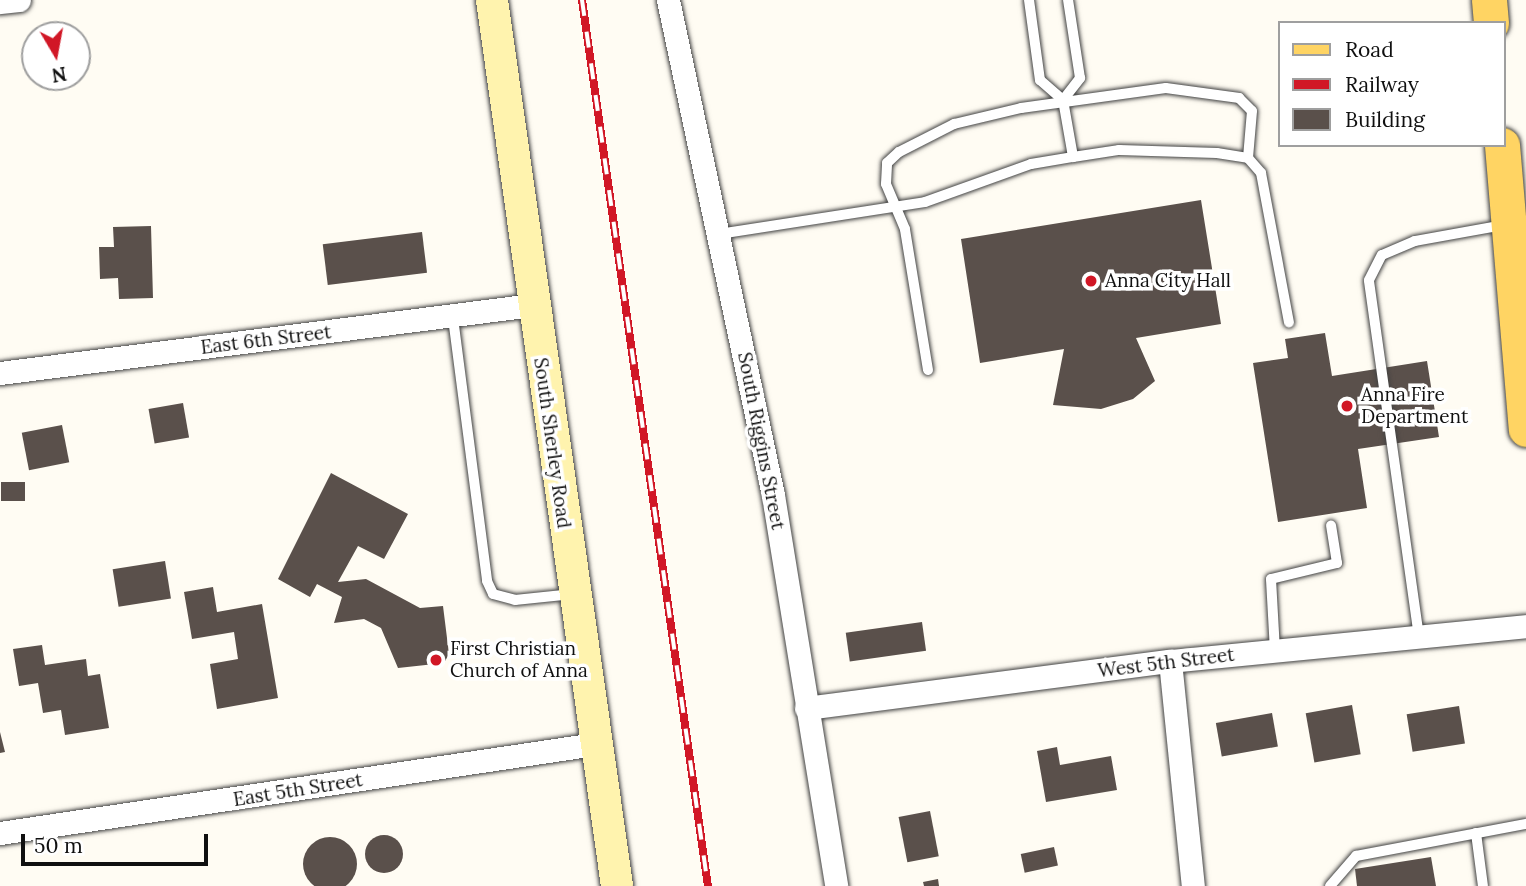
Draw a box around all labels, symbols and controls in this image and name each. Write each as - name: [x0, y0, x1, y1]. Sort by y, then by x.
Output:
- north arrow: [21, 21, 91, 91]
- legend: [1278, 21, 1505, 147]
- text: Road: [1345, 36, 1394, 63]
- text: N: [50, 62, 69, 88]
- text: Railway: [1345, 71, 1419, 98]
- text: Building: [1345, 106, 1425, 133]
- place label: Anna City Hall: [1105, 270, 1231, 292]
- marker: Anna City Hall: [1083, 273, 1099, 289]
- street label: East 6th Street: [199, 321, 333, 359]
- street label: South Riggins Street: [733, 350, 789, 532]
- street label: South Sherley Road: [529, 356, 575, 530]
- place label: Anna Fire Department: [1361, 384, 1468, 428]
- marker: Anna Fire Department: [1339, 398, 1355, 414]
- place label: First Christian Church of Anna: [450, 638, 588, 682]
- street label: West 5th Street: [1096, 643, 1236, 683]
- marker: First Christian Church of Anna: [428, 652, 444, 668]
- street label: East 5th Street: [232, 769, 364, 811]
- scale bar: [24, 820, 212, 864]
- text: 50 m: [34, 832, 83, 859]

